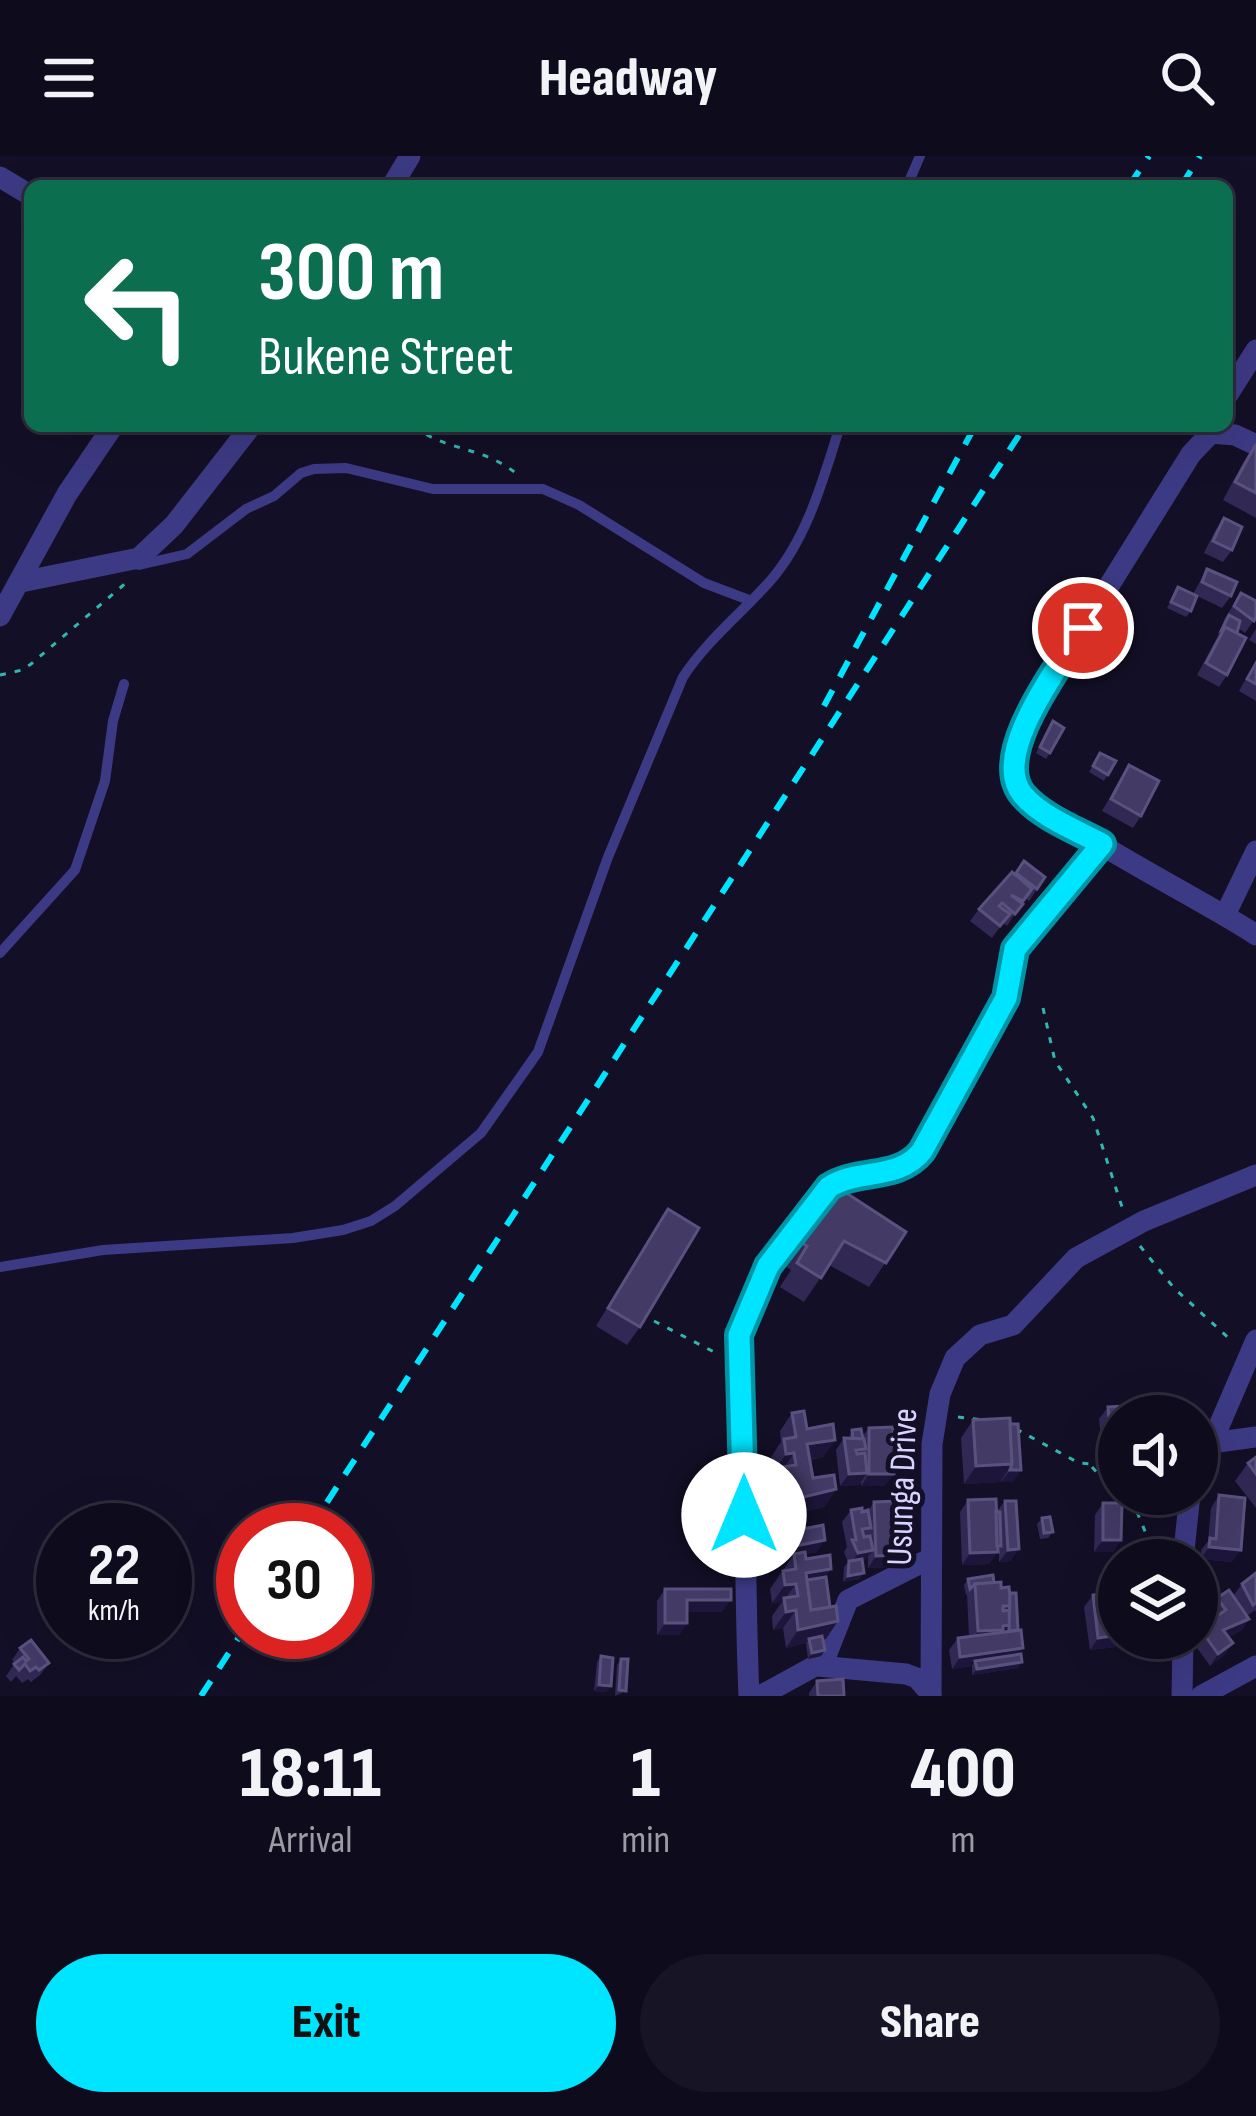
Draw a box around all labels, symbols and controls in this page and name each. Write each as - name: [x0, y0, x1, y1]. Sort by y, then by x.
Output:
- icon: menu: [36, 45, 102, 111]
- icon: search: [1154, 45, 1220, 111]
- text: Headway: [539, 46, 717, 111]
- text: 300 m: [258, 223, 444, 324]
- icon: left: [60, 228, 216, 384]
- text: Bukene Street: [258, 325, 513, 390]
- pin: [1032, 577, 1134, 679]
- icon: arrive: [1050, 595, 1116, 661]
- map controls: [1098, 1395, 1218, 1659]
- button: sound: [1098, 1395, 1218, 1515]
- street label: Usunga Drive: [879, 1408, 927, 1566]
- position arrow: [681, 1452, 807, 1578]
- speed limit sign: 30: [216, 1503, 372, 1659]
- text: 22: [88, 1530, 140, 1602]
- button: layers: [1098, 1539, 1218, 1659]
- text: km/h: [88, 1593, 140, 1629]
- text: 18:11: [240, 1731, 381, 1818]
- text: 1: [631, 1731, 660, 1818]
- text: 400: [910, 1731, 1016, 1818]
- text: Arrival: [269, 1817, 352, 1864]
- text: min: [621, 1817, 670, 1864]
- text: m: [951, 1817, 976, 1864]
- button: Exit: [36, 1954, 616, 2092]
- button: Share: [640, 1954, 1220, 2092]

